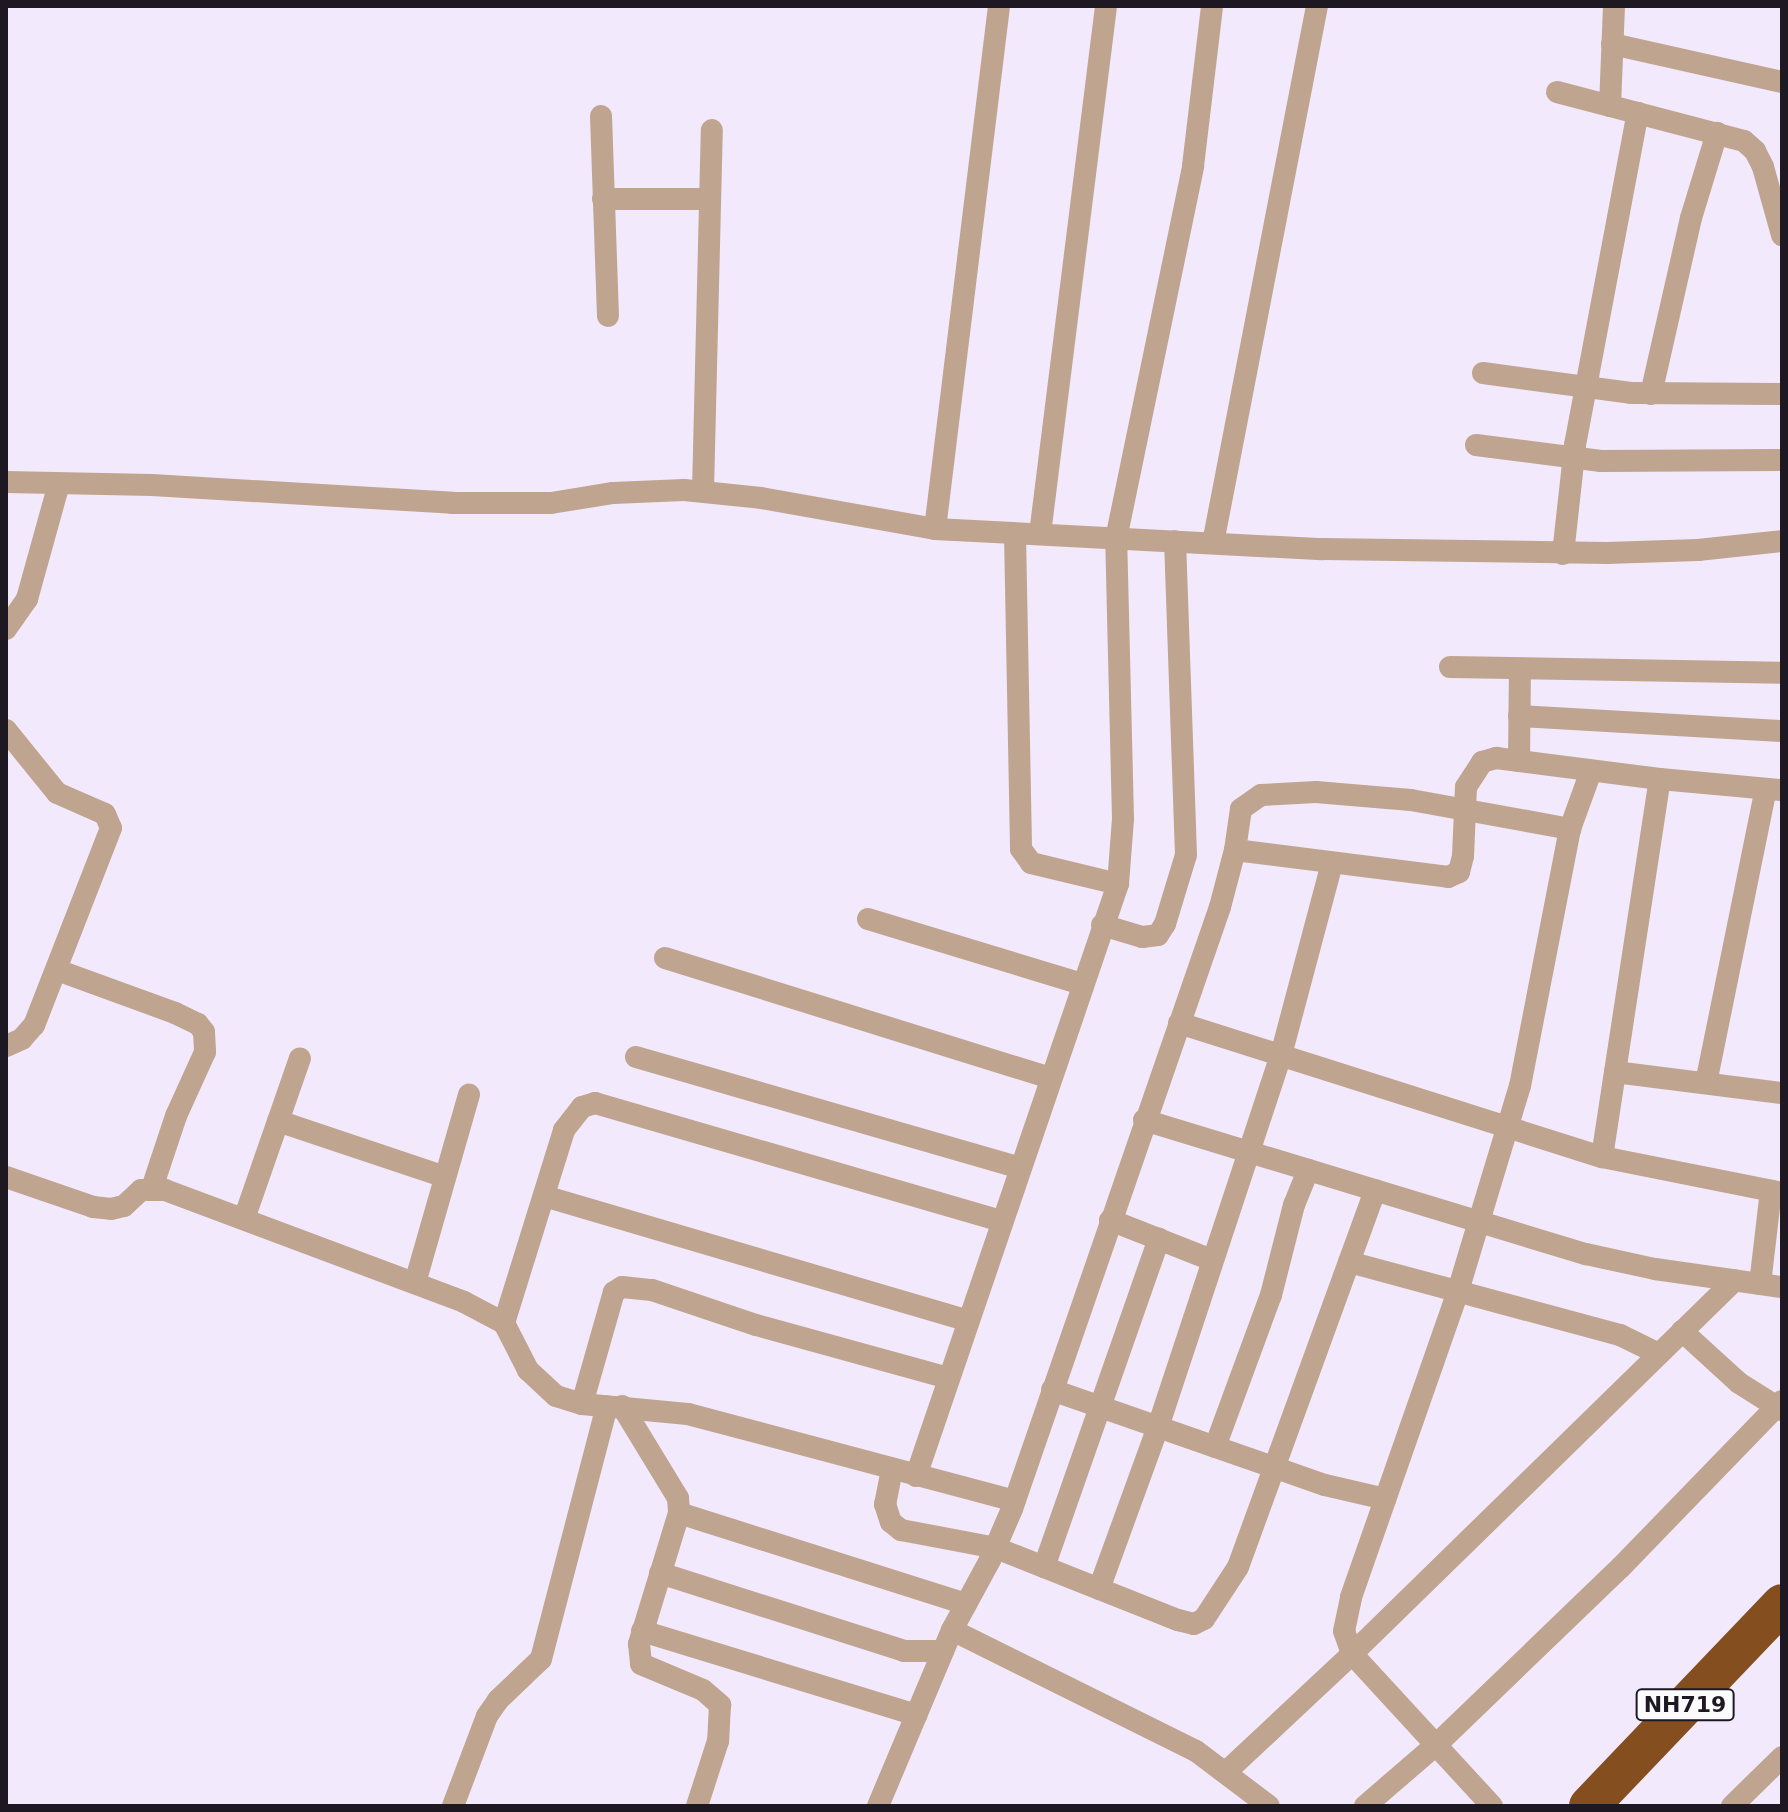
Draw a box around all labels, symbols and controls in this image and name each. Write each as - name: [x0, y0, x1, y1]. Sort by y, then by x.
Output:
- road number: NH719: [1635, 1687, 1735, 1723]

